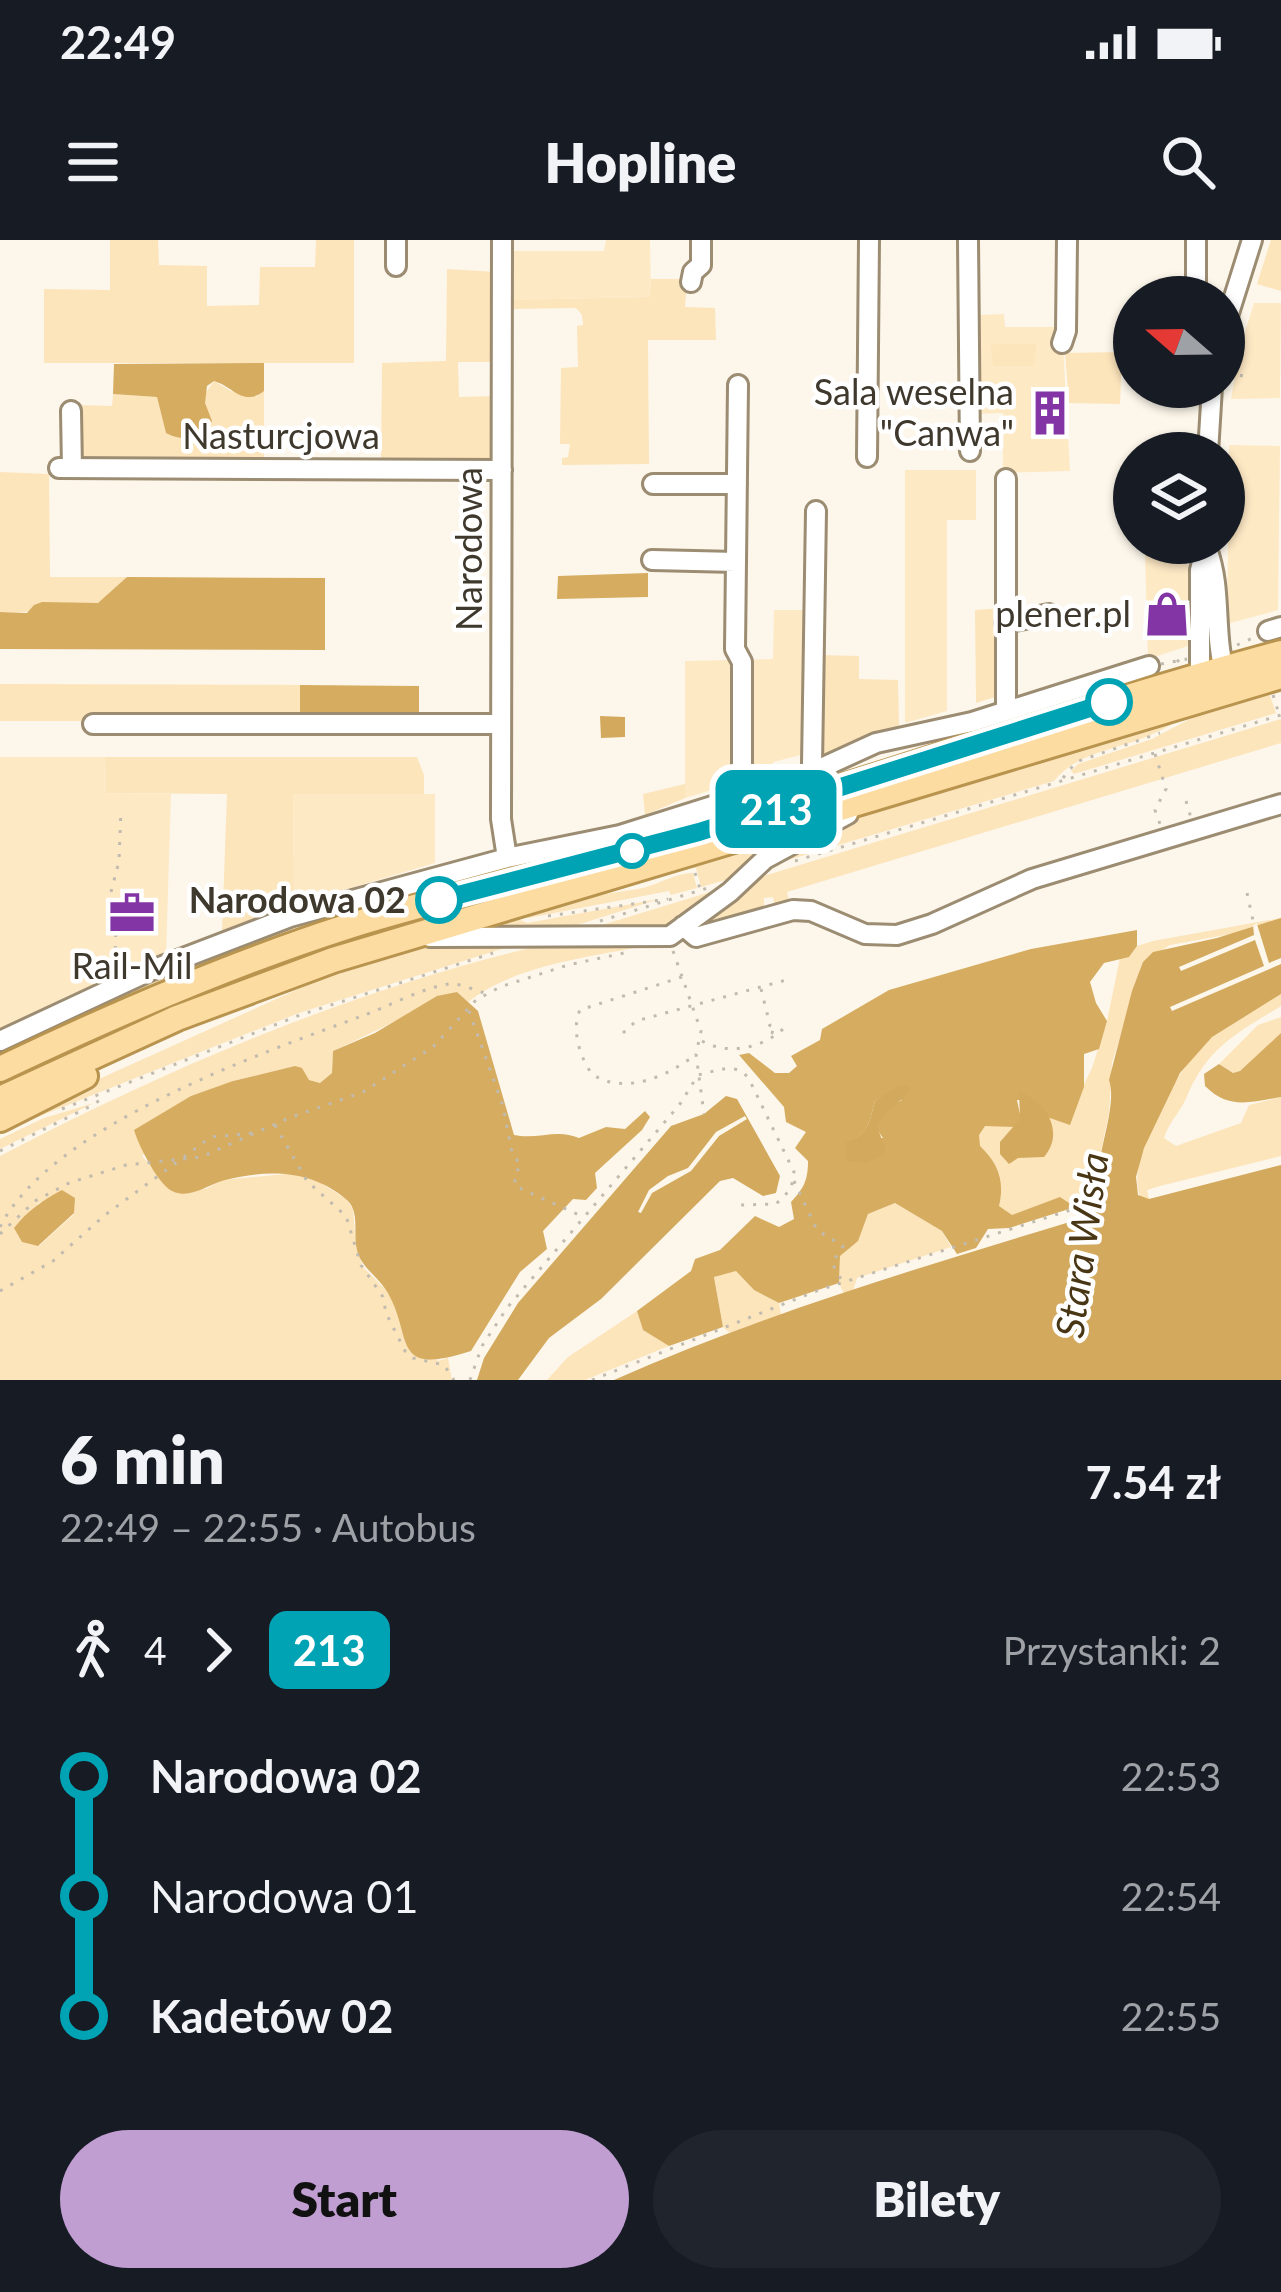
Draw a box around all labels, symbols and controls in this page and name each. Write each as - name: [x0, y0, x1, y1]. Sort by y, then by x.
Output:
- text: 22:49: [60, 15, 176, 69]
- icon: menu: [60, 129, 126, 195]
- icon: search: [1155, 129, 1221, 195]
- text: Hopline: [545, 130, 736, 195]
- north arrow: [1113, 276, 1245, 408]
- map controls: [1113, 276, 1245, 564]
- place label: Sala weselna "Canwa": [814, 369, 1014, 454]
- building icon: Sala weselna "Canwa": [1025, 388, 1075, 438]
- street label: Nasturcjowa: [182, 413, 380, 457]
- button: layers: [1113, 432, 1245, 564]
- street label: Narodowa: [446, 467, 490, 631]
- shop icon: plener.pl: [1142, 589, 1192, 639]
- place label: plener.pl: [995, 591, 1131, 635]
- unlabelled marker: [1087, 680, 1131, 724]
- line badge: 213: [707, 770, 845, 848]
- text: 213: [739, 784, 813, 834]
- unlabelled marker: [616, 835, 648, 867]
- place label: Narodowa 02: [189, 877, 406, 921]
- marker: Narodowa 02: [417, 878, 461, 922]
- office icon: Rail-Mil: [107, 888, 157, 938]
- place label: Rail-Mil: [72, 943, 192, 987]
- water label: Stara Wisła: [1045, 1149, 1117, 1340]
- text: 6 min: [60, 1419, 225, 1498]
- text: 7.54 zł: [1086, 1455, 1221, 1509]
- text: 22:49 – 22:55 · Autobus: [60, 1504, 476, 1550]
- icon: walk: [60, 1617, 126, 1683]
- icon: forward: [185, 1617, 251, 1683]
- text: 213: [293, 1625, 366, 1675]
- text: 4: [144, 1627, 167, 1673]
- text: Przystanki: 2: [1003, 1627, 1221, 1673]
- text: Narodowa 02: [150, 1749, 422, 1803]
- text: 22:53: [1121, 1753, 1221, 1799]
- text: Narodowa 01: [150, 1869, 419, 1923]
- text: 22:54: [1121, 1873, 1221, 1919]
- text: Kadetów 02: [150, 1989, 393, 2043]
- text: 22:55: [1121, 1993, 1221, 2039]
- button: Start: [60, 2130, 629, 2268]
- button: Bilety: [653, 2130, 1221, 2268]

